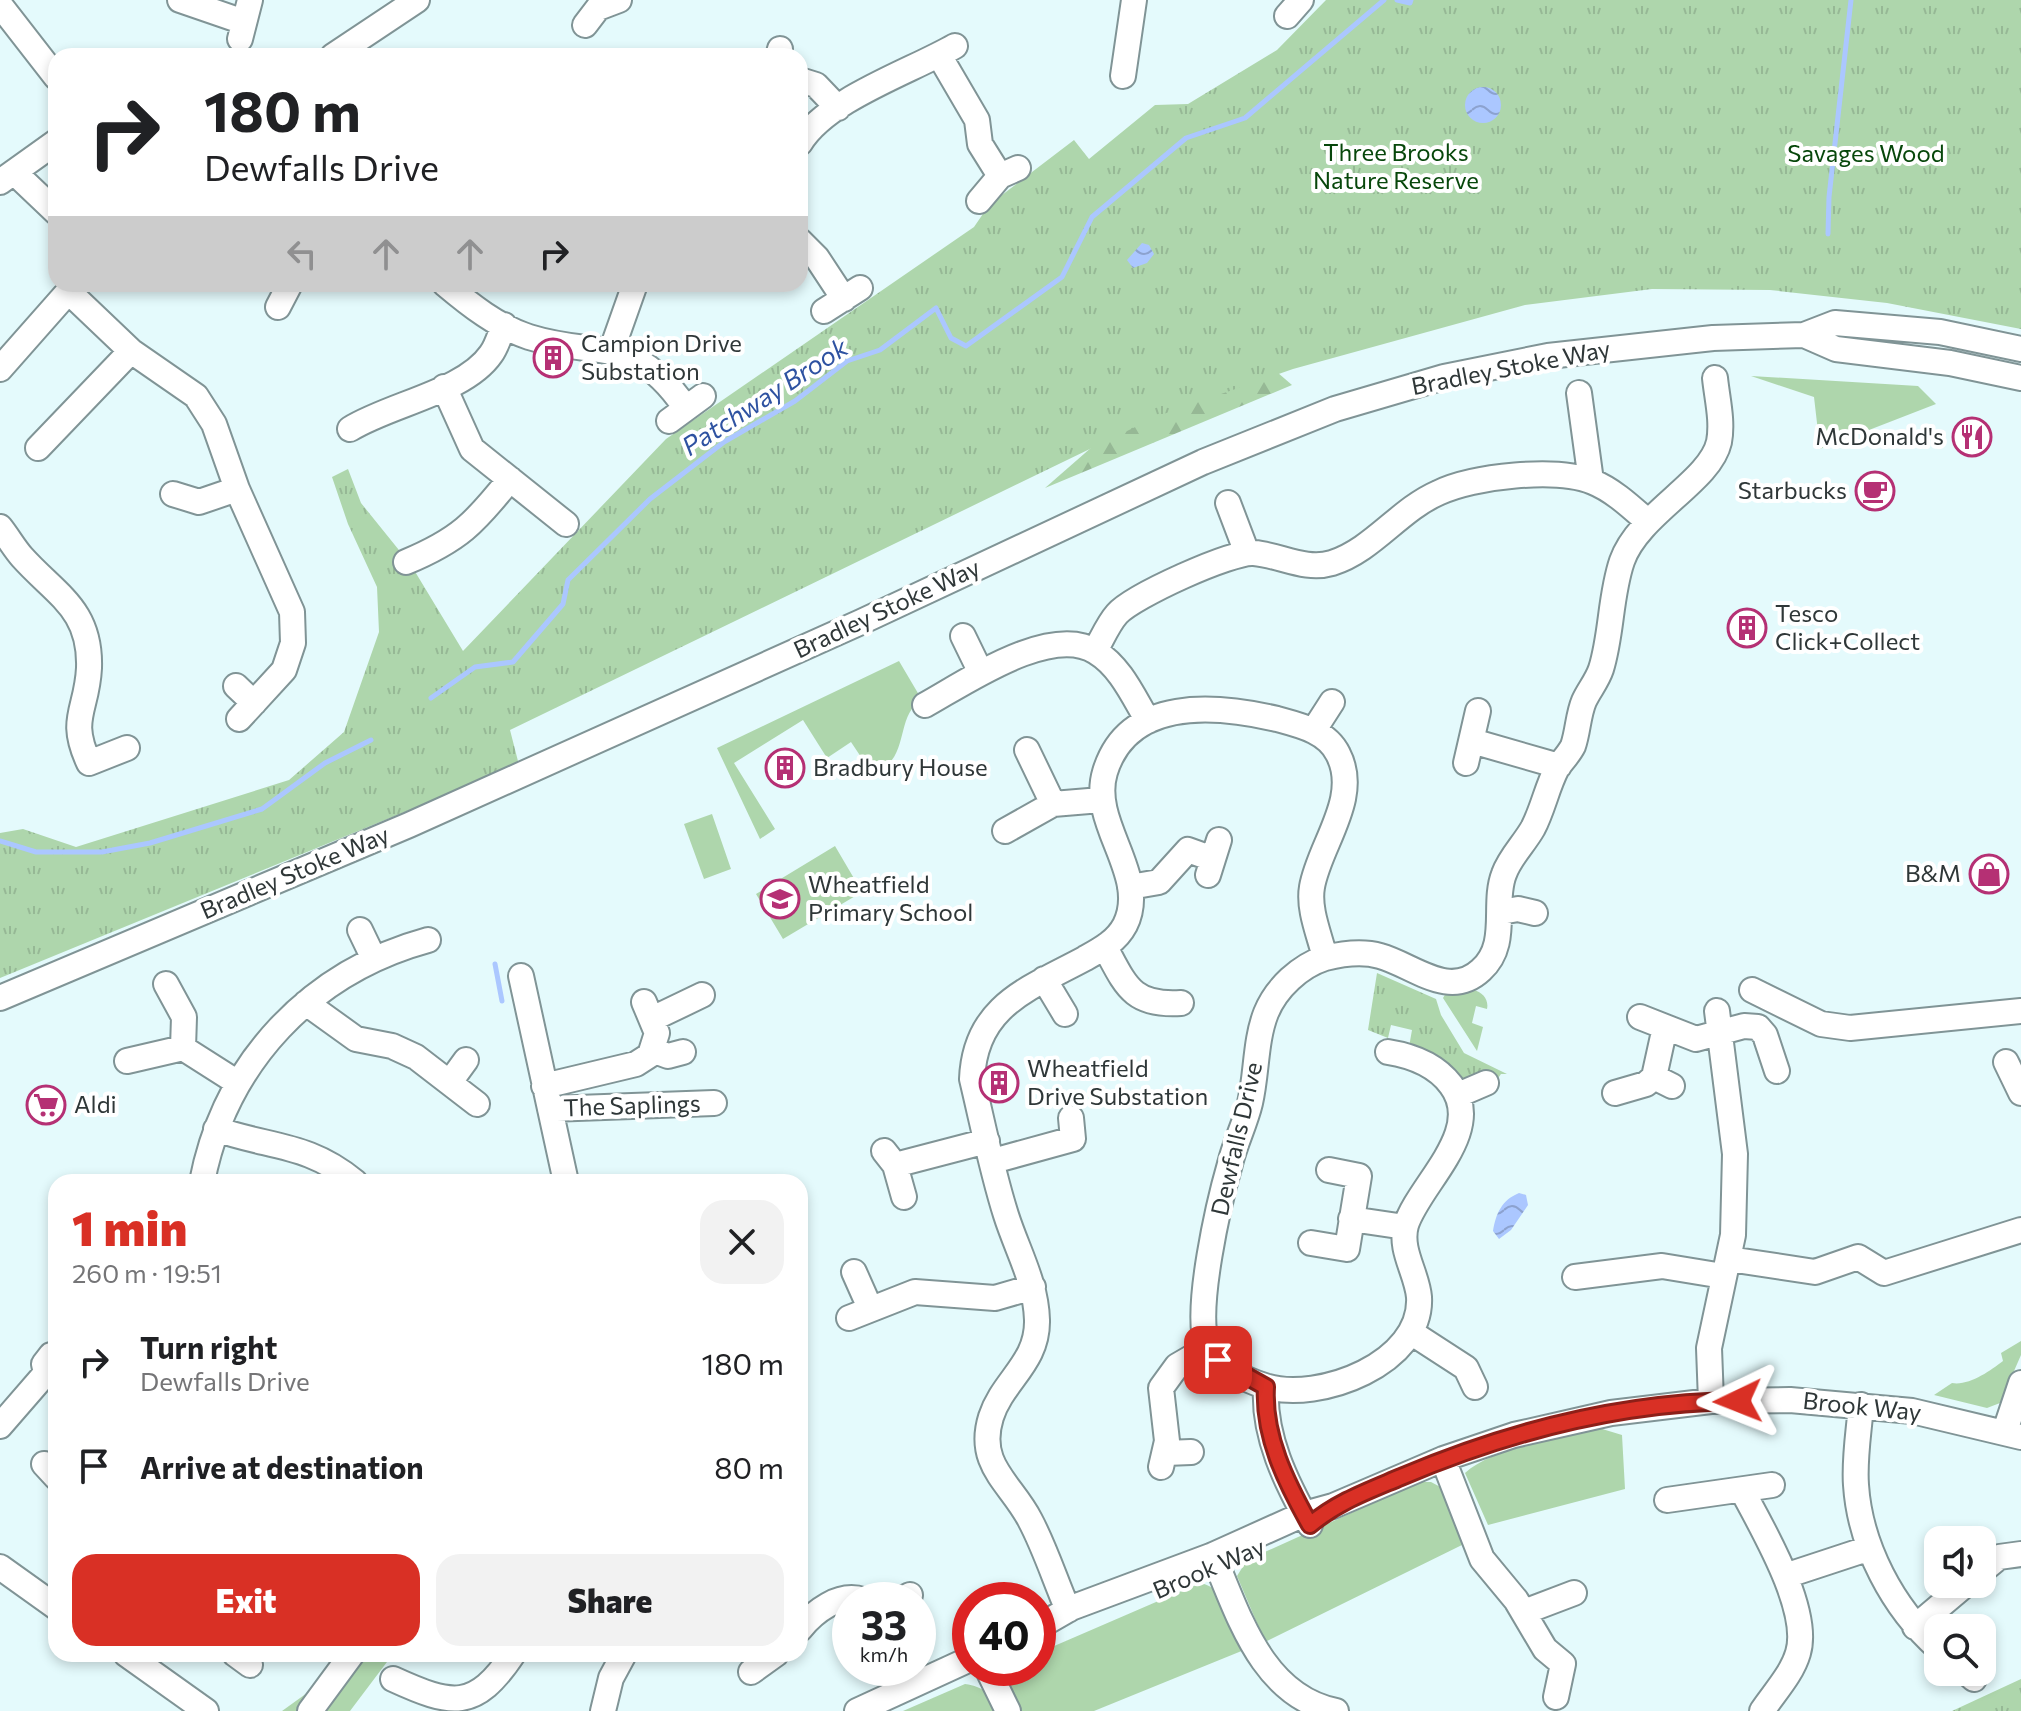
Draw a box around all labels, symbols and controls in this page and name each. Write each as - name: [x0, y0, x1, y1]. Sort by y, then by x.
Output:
- text: 180 m: [204, 75, 361, 144]
- icon: right: [72, 80, 176, 184]
- park label: Three Brooks Nature Reserve: [1313, 137, 1479, 194]
- park label: Savages Wood: [1787, 138, 1945, 167]
- text: Dewfalls Drive: [204, 144, 439, 188]
- icon: left: [280, 232, 324, 276]
- icon: ahead: [364, 232, 408, 276]
- icon: ahead: [448, 232, 492, 276]
- icon: right: [532, 232, 576, 276]
- place label: Campion Drive Substation: [581, 328, 742, 385]
- water label: Patchway Brook: [675, 330, 854, 461]
- street label: Bradley Stoke Way: [1409, 333, 1613, 400]
- building icon: Campion Drive Substation: [532, 337, 574, 379]
- restaurant icon: McDonald's: [1951, 416, 1993, 458]
- place label: McDonald's: [1815, 421, 1944, 450]
- cafe icon: Starbucks: [1854, 470, 1896, 512]
- place label: Starbucks: [1738, 475, 1847, 504]
- street label: Bradley Stoke Way: [789, 552, 984, 664]
- place label: Tesco Click+Collect: [1775, 598, 1920, 655]
- building icon: Tesco Click+Collect: [1726, 607, 1768, 649]
- building icon: Bradbury House: [764, 747, 806, 789]
- place label: Bradbury House: [813, 752, 988, 781]
- street label: Bradley Stoke Way: [196, 819, 393, 924]
- shop icon: B&M: [1968, 853, 2010, 895]
- place label: B&M: [1905, 858, 1961, 887]
- place label: Wheatfield Primary School: [808, 869, 973, 926]
- school or university icon: Wheatfield Primary School: [759, 878, 801, 920]
- place label: Wheatfield Drive Substation: [1027, 1053, 1208, 1110]
- street label: Dewfalls Drive: [1204, 1059, 1267, 1218]
- building icon: Wheatfield Drive Substation: [978, 1062, 1020, 1104]
- supermarket icon: Aldi: [25, 1084, 67, 1126]
- street label: The Saplings: [563, 1088, 701, 1121]
- place label: Aldi: [74, 1089, 117, 1118]
- text: 1 min: [72, 1197, 187, 1256]
- button: close: [700, 1200, 784, 1284]
- text: 260 m · 19:51: [72, 1257, 222, 1288]
- pin: [1184, 1326, 1252, 1394]
- text: Turn right: [140, 1328, 277, 1365]
- icon: arrive: [1196, 1338, 1240, 1382]
- icon: right: [72, 1340, 116, 1384]
- text: 180 m: [701, 1344, 784, 1381]
- position arrow: [1696, 1359, 1780, 1443]
- text: Dewfalls Drive: [140, 1365, 310, 1396]
- street label: Brook Way: [1802, 1385, 1923, 1426]
- icon: arrive: [72, 1444, 116, 1488]
- text: Arrive at destination: [140, 1448, 424, 1485]
- text: 80 m: [714, 1448, 784, 1485]
- map controls: [1924, 1526, 1996, 1686]
- button: sound: [1924, 1526, 1996, 1598]
- street label: Brook Way: [1148, 1531, 1269, 1604]
- button: Exit: [72, 1554, 420, 1646]
- button: Share: [436, 1554, 784, 1646]
- speed limit sign: 40: [952, 1582, 1056, 1686]
- text: 33: [861, 1599, 907, 1648]
- button: search: [1924, 1614, 1996, 1686]
- text: km/h: [860, 1642, 908, 1666]

